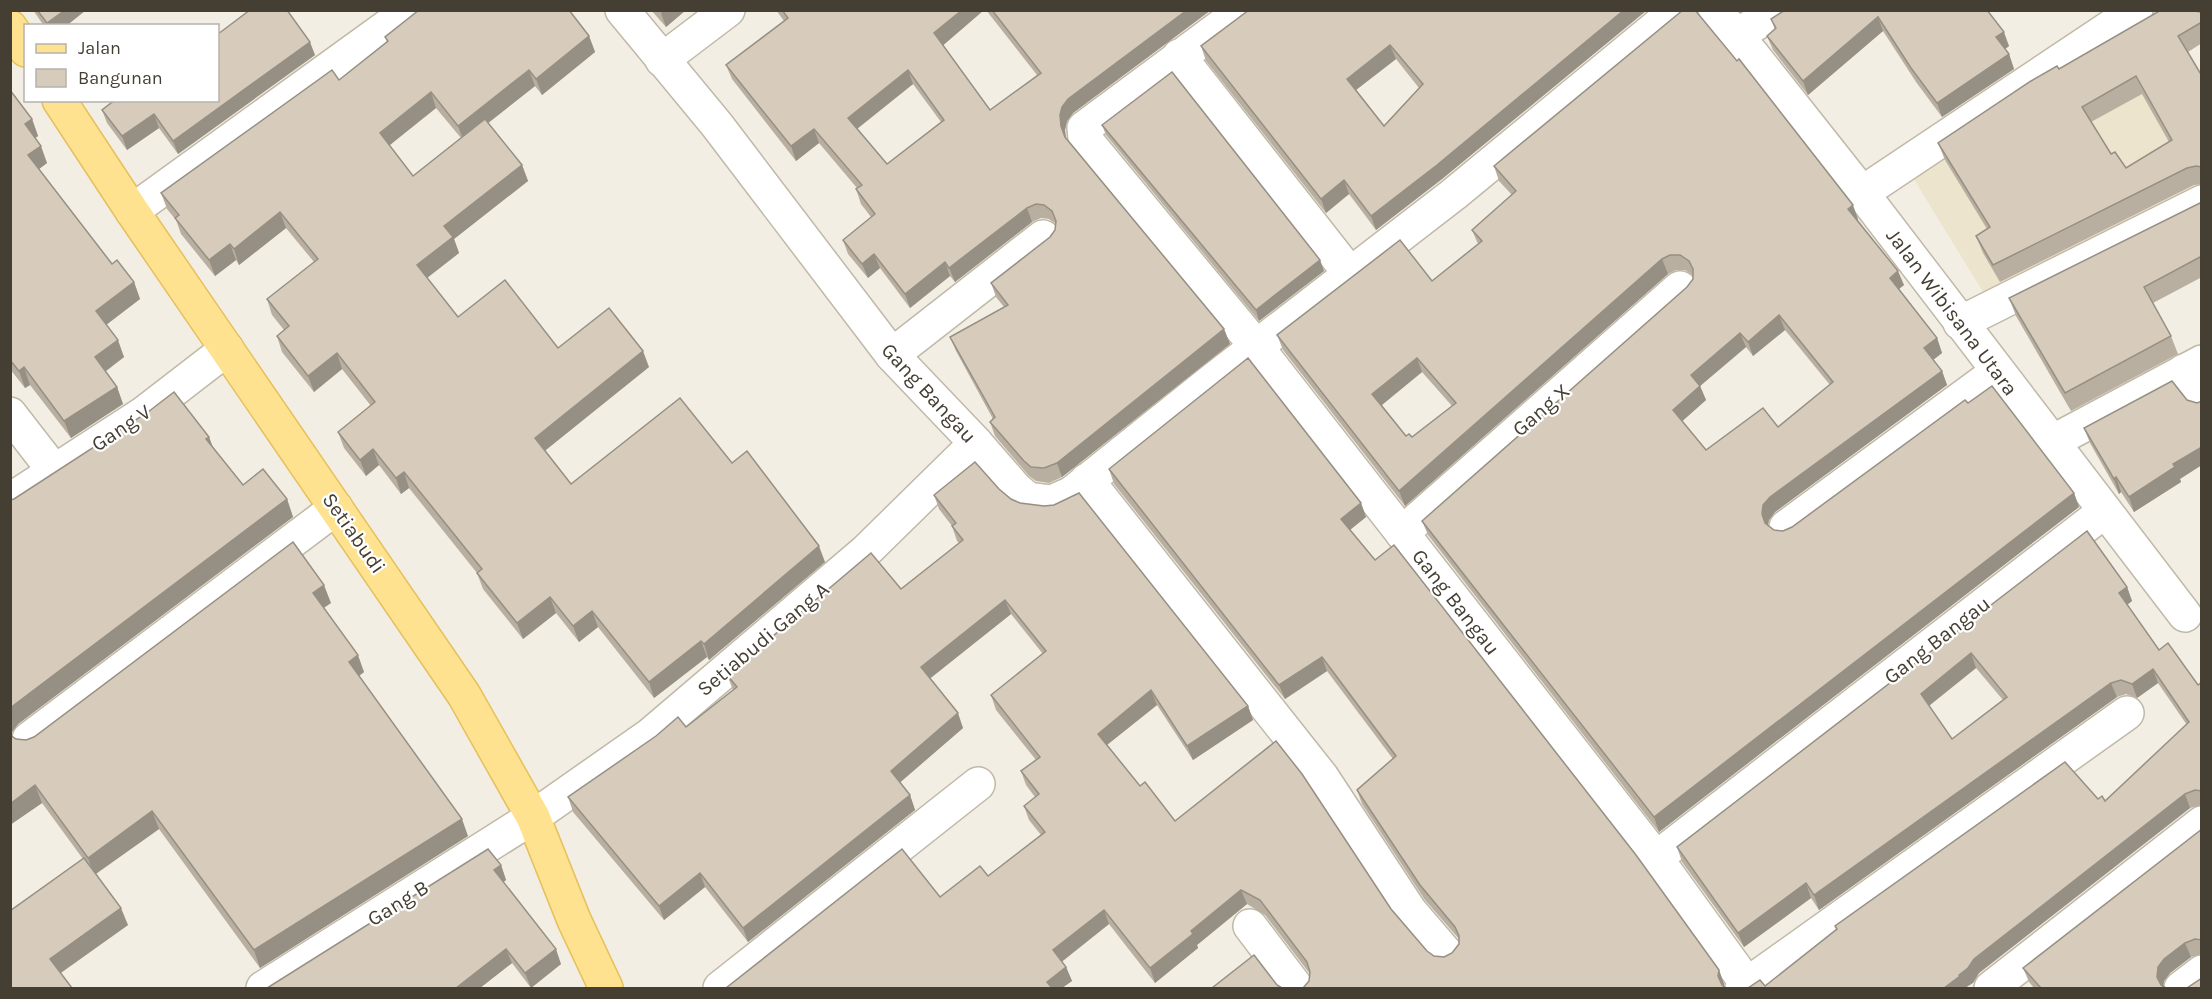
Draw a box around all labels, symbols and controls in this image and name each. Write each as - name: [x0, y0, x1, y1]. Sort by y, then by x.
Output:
- legend: [24, 24, 219, 102]
- text: Jalan: [78, 37, 121, 59]
- text: Bangunan: [78, 67, 163, 89]
- street label: Jalan Wibisana Utara: [1881, 224, 2023, 400]
- street label: Gang Bangau: [877, 338, 981, 448]
- street label: Gang X: [1507, 379, 1575, 441]
- street label: Gang V: [87, 399, 155, 457]
- street label: Setiabudi: [317, 488, 391, 578]
- street label: Gang Bangau: [1407, 544, 1505, 660]
- street label: Setiabudi Gang A: [692, 577, 834, 701]
- street label: Gang Bangau: [1879, 591, 1995, 689]
- street label: Gang B: [363, 875, 433, 931]

